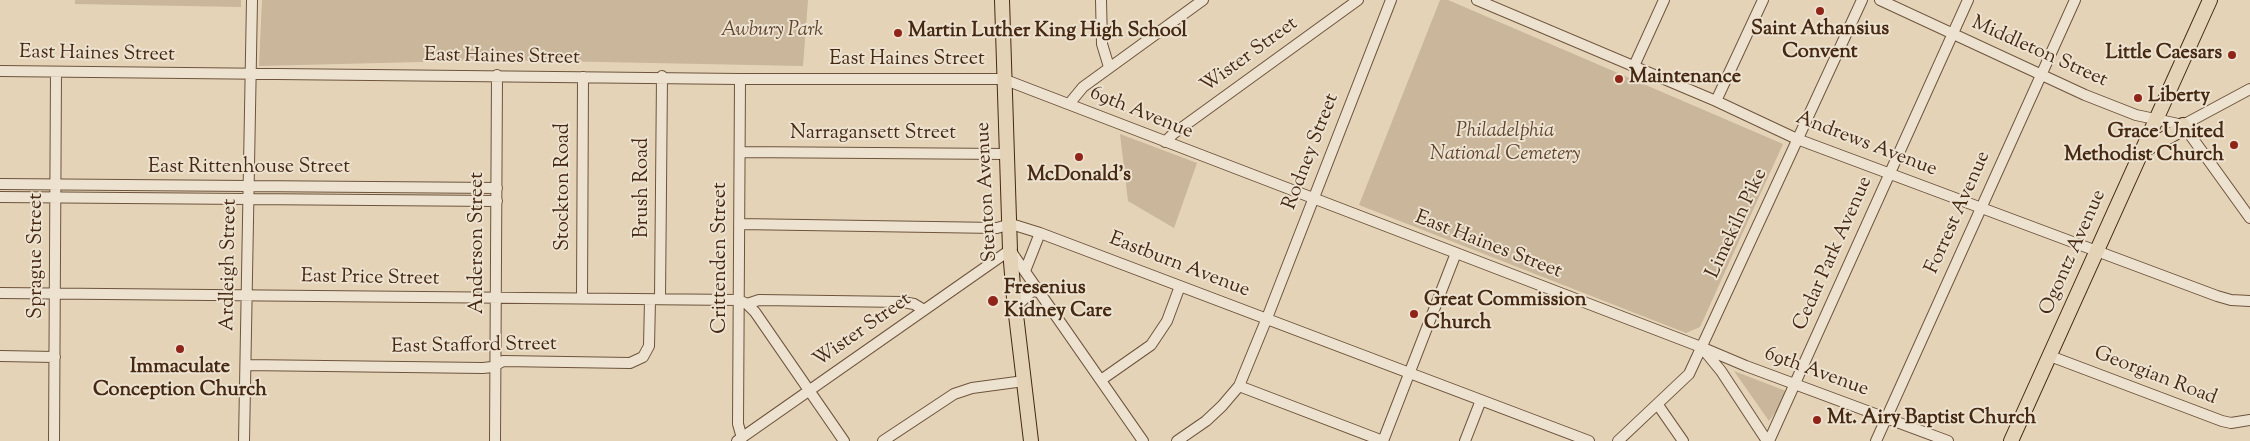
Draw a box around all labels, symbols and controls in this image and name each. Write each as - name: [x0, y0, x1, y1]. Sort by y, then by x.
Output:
- marker: Saint Athansius Convent: [1814, 5, 1826, 17]
- street label: Middleton Street: [1967, 12, 2111, 94]
- street label: Wister Street: [1197, 13, 1303, 99]
- place label: Saint Athansius Convent: [1751, 19, 1889, 66]
- park label: Awbury Park: [721, 20, 823, 44]
- place label: Martin Luther King High School: [908, 21, 1187, 45]
- marker: Martin Luther King High School: [892, 27, 904, 39]
- street label: East Haines Street: [19, 42, 175, 68]
- place label: Little Caesars: [2105, 43, 2222, 67]
- street label: East Haines Street: [424, 45, 580, 71]
- street label: East Haines Street: [829, 49, 985, 73]
- marker: Little Caesars: [2226, 49, 2238, 61]
- place label: Maintenance: [1629, 67, 1741, 91]
- marker: Maintenance: [1613, 73, 1625, 85]
- street label: 69th Avenue: [1086, 82, 1196, 146]
- place label: Liberty: [2148, 86, 2210, 110]
- street label: Rodney Street: [1279, 91, 1345, 213]
- marker: Liberty: [2132, 92, 2144, 104]
- street label: Andrews Avenue: [1792, 107, 1940, 183]
- street label: Stenton Avenue: [972, 121, 1004, 263]
- park label: Philadelphia National Cemetery: [1430, 121, 1580, 168]
- place label: Grace United Methodist Church: [2064, 122, 2224, 169]
- street label: Stockton Road: [553, 123, 577, 251]
- street label: Narragansett Street: [790, 123, 956, 147]
- street label: Brush Road: [632, 138, 656, 238]
- marker: Grace United Methodist Church: [2228, 139, 2240, 151]
- street label: Forrest Avenue: [1921, 148, 1997, 278]
- marker: McDonald's: [1073, 151, 1085, 163]
- street label: East Rittenhouse Street: [148, 157, 350, 181]
- place label: McDonald's: [1027, 165, 1131, 189]
- street label: Limekiln Pike: [1702, 165, 1774, 283]
- street label: Anderson Street: [467, 172, 491, 314]
- street label: Cedar Park Avenue: [1789, 173, 1879, 335]
- street label: Crittenden Street: [710, 182, 734, 334]
- street label: Ogontz Avenue: [2036, 187, 2112, 319]
- street label: Sprague Street: [26, 193, 50, 319]
- street label: Ardleigh Street: [217, 199, 243, 331]
- street label: East Haines Street: [1411, 207, 1565, 285]
- street label: Eastburn Avenue: [1105, 228, 1253, 304]
- street label: East Price Street: [301, 266, 439, 292]
- place label: Fresenius Kidney Care: [1004, 278, 1112, 325]
- street label: Wister Street: [809, 288, 917, 374]
- place label: Great Commission Church: [1424, 290, 1587, 337]
- marker: Fresenius Kidney Care: [986, 294, 1000, 308]
- marker: Great Commission Church: [1408, 308, 1420, 320]
- street label: East Stafford Street: [391, 334, 557, 360]
- marker: Immaculate Conception Church: [174, 343, 186, 355]
- street label: 69th Avenue: [1761, 343, 1871, 403]
- street label: Georgian Road: [2090, 343, 2220, 411]
- place label: Immaculate Conception Church: [93, 357, 267, 404]
- place label: Mt. Airy Baptist Church: [1827, 408, 2036, 432]
- marker: Mt. Airy Baptist Church: [1811, 414, 1823, 426]

